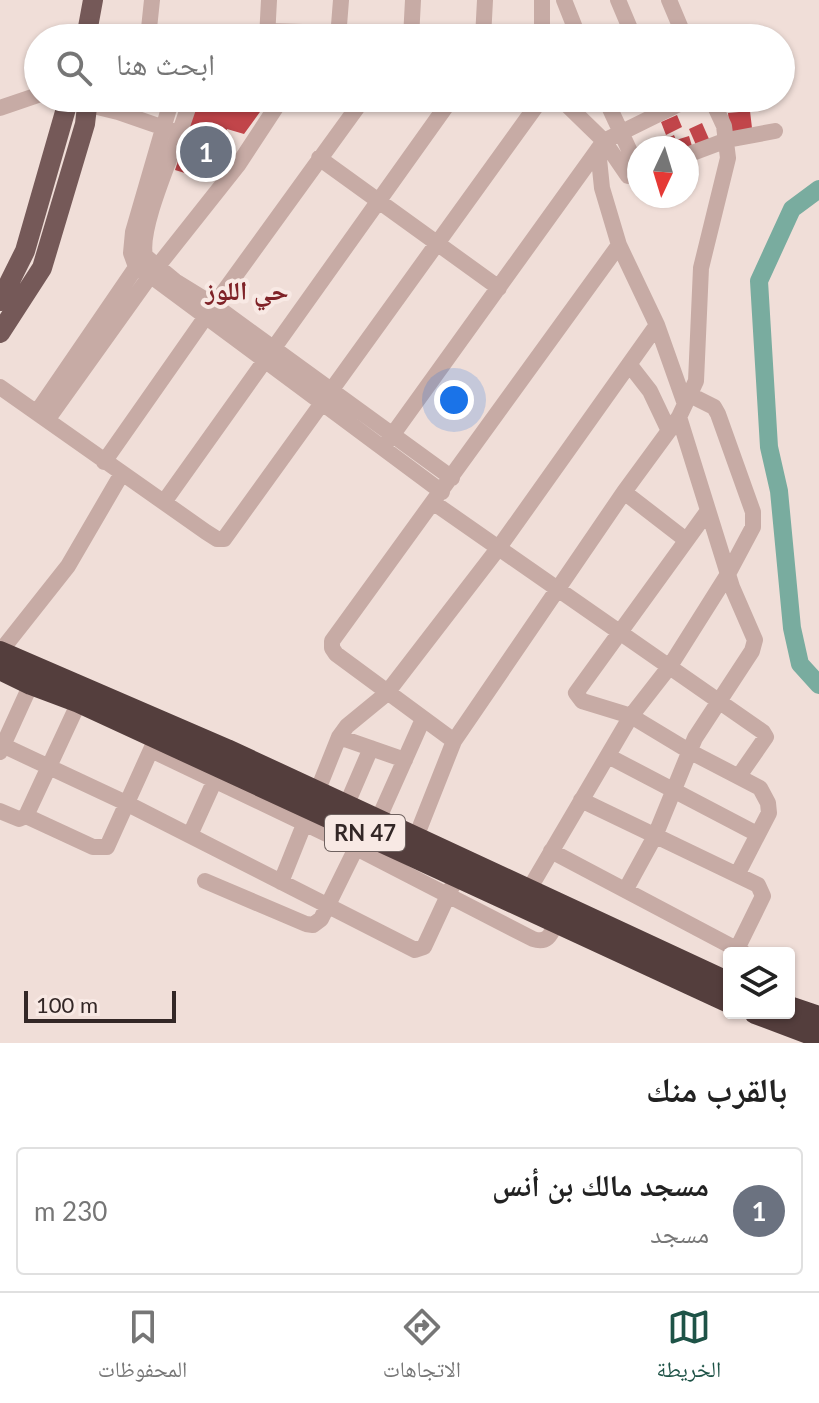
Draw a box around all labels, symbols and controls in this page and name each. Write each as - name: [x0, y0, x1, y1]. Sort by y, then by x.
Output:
- search box: [24, 24, 795, 112]
- text: ابحث هنا: [116, 45, 215, 81]
- icon: search: [52, 46, 96, 90]
- pin: 1: [180, 122, 232, 182]
- north arrow: [627, 136, 699, 208]
- district label: حي اللوز: [204, 274, 289, 311]
- your location: [434, 380, 474, 420]
- road number: RN 47: [325, 815, 405, 851]
- map controls: [723, 947, 795, 1019]
- button: layers: [723, 947, 795, 1019]
- scale bar: [24, 987, 176, 1023]
- text: 100 m: [36, 991, 98, 1018]
- text: بالقرب منك: [646, 1068, 787, 1109]
- text: مسجد مالك بن أنس: [492, 1166, 709, 1202]
- text: 230 m: [34, 1195, 107, 1227]
- text: 1: [751, 1195, 767, 1227]
- text: مسجد: [650, 1217, 709, 1249]
- tab: المحفوظات: [98, 1305, 187, 1391]
- tab: الاتجاهات: [383, 1305, 461, 1391]
- tab: الخريطة: [656, 1305, 721, 1391]

